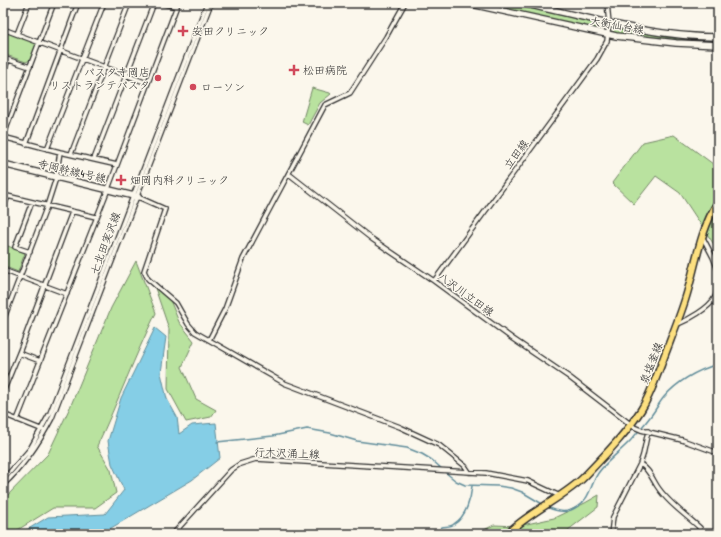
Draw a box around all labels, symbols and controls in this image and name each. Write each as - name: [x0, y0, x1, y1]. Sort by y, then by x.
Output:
- street label: 大衡仙台線: [589, 13, 645, 37]
- place label: 安田クリニック: [192, 24, 269, 38]
- marker: 安田クリニック: [177, 25, 189, 37]
- place label: 松田病院: [303, 63, 347, 77]
- marker: 松田病院: [288, 64, 300, 76]
- place label: パスタ寺岡店 リストランテパスタ: [50, 65, 150, 92]
- marker: パスタ寺岡店 リストランテパスタ: [153, 73, 163, 83]
- place label: ローソン: [201, 80, 245, 94]
- marker: ローソン: [188, 82, 198, 92]
- street label: 立田線: [501, 137, 531, 171]
- street label: 寺岡幹線4号線: [36, 156, 108, 186]
- place label: 畑岡内科クリニック: [130, 173, 229, 187]
- marker: 畑岡内科クリニック: [115, 174, 127, 186]
- street label: 七北田実沢線: [87, 210, 123, 276]
- street label: 八沢川立田線: [435, 269, 497, 319]
- street label: 泉塩釜線: [637, 340, 665, 386]
- street label: 行木沢涌上線: [254, 445, 320, 461]

